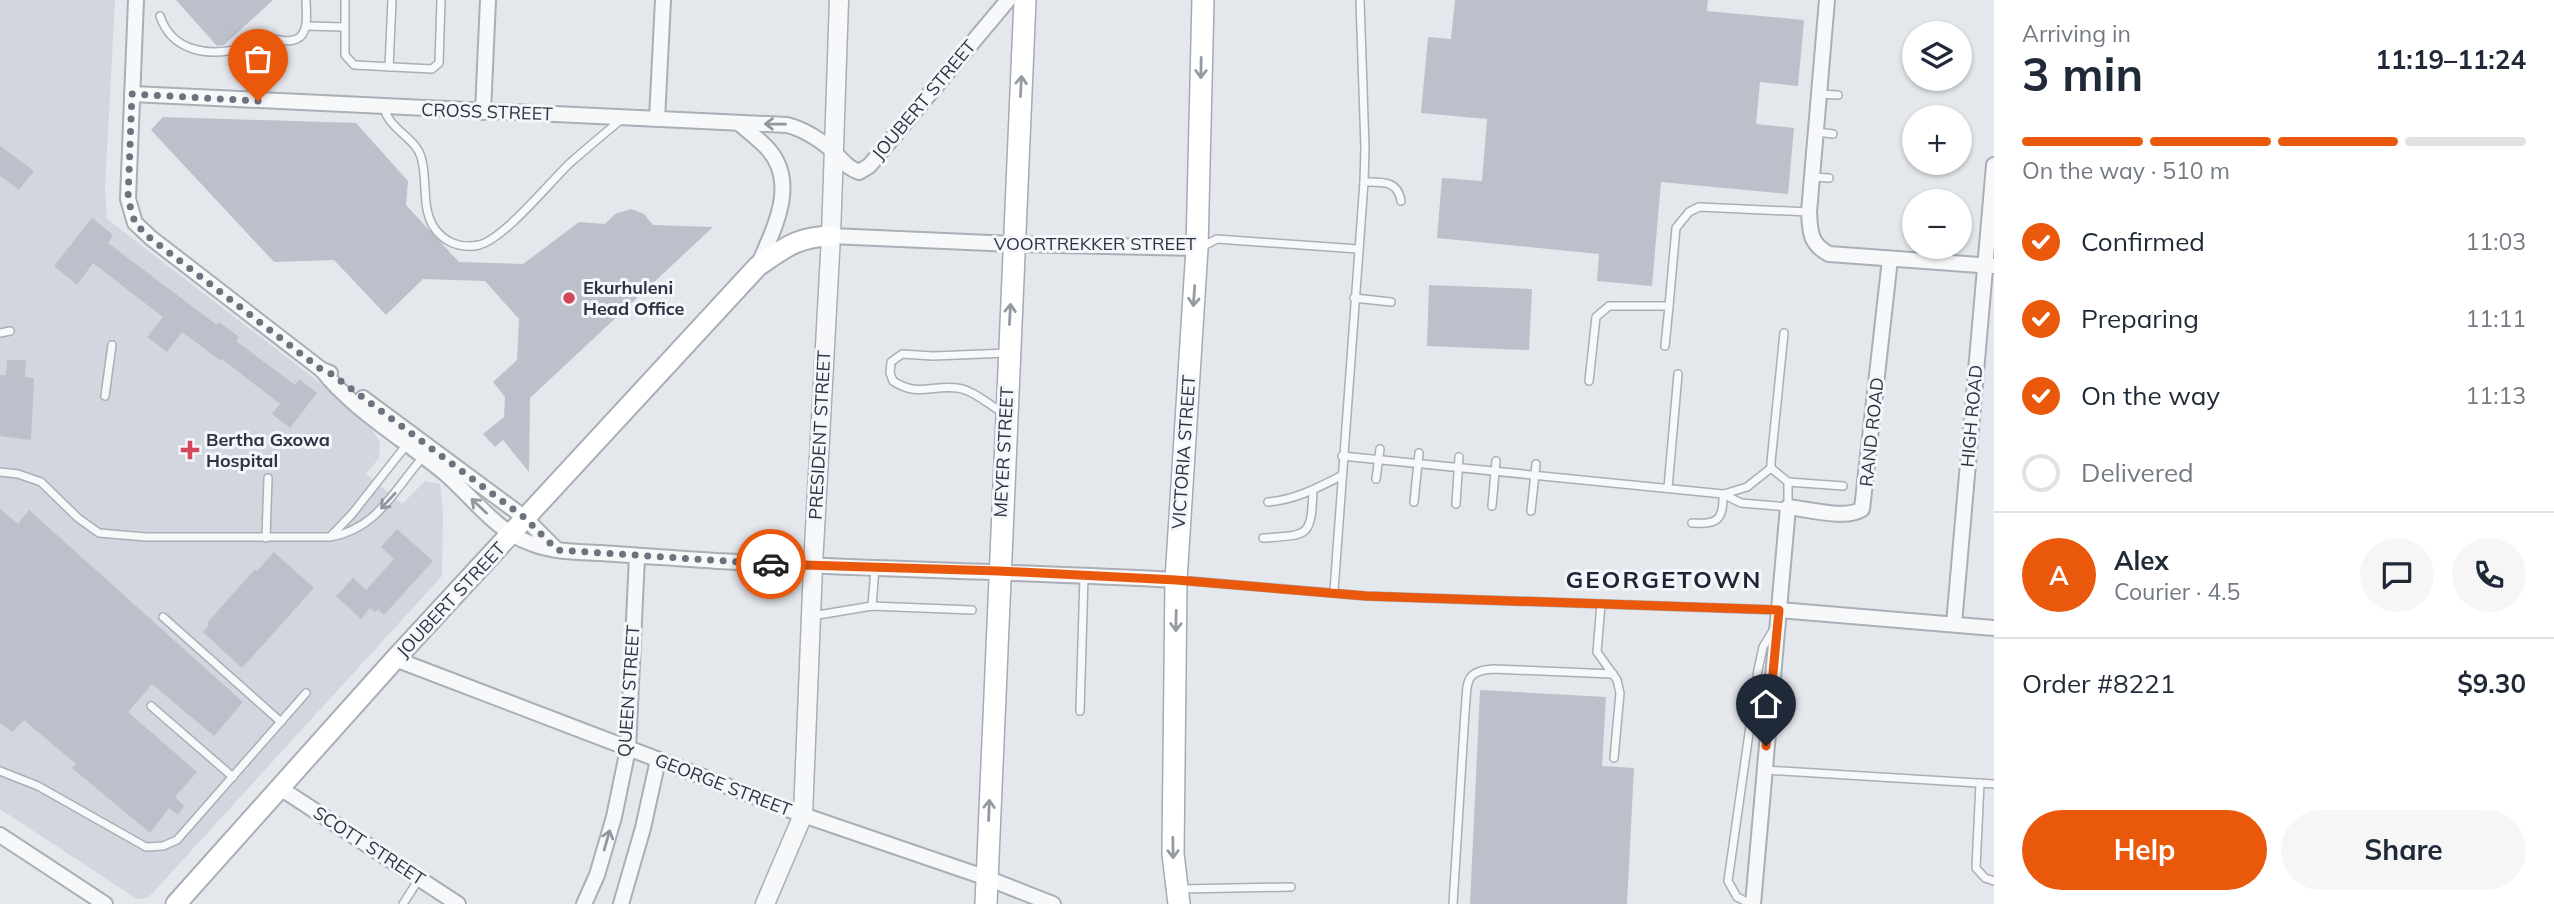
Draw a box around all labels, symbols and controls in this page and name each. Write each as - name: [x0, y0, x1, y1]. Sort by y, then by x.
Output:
- text: Arriving in: [2022, 19, 2131, 48]
- map controls: [1902, 21, 1972, 259]
- button: layers: [1902, 21, 1972, 91]
- pin: [228, 29, 288, 101]
- street label: JOUBERT STREET: [867, 35, 981, 164]
- icon: bag: [239, 40, 277, 78]
- text: 11:19–11:24: [2375, 43, 2526, 76]
- text: 3 min: [2022, 45, 2143, 103]
- one-way arrow: [1194, 56, 1208, 79]
- one-way arrow: [1015, 76, 1028, 98]
- street label: CROSS STREET: [421, 98, 553, 125]
- button: +: [1902, 105, 1972, 175]
- one-way arrow: [763, 118, 786, 131]
- text: On the way · 510 m: [2022, 156, 2230, 185]
- button: −: [1902, 189, 1972, 259]
- icon: check: [2022, 223, 2060, 261]
- text: Confirmed: [2081, 225, 2205, 258]
- text: 11:03: [2466, 227, 2526, 256]
- street label: VOORTREKKER STREET: [994, 232, 1196, 255]
- place label: Ekurhuleni Head Office: [583, 276, 685, 320]
- one-way arrow: [1187, 284, 1200, 306]
- marker: Ekurhuleni Head Office: [561, 290, 577, 306]
- icon: check: [2022, 300, 2060, 338]
- text: Preparing: [2081, 302, 2199, 335]
- one-way arrow: [1004, 303, 1017, 325]
- text: 11:11: [2466, 304, 2526, 333]
- street label: PRESIDENT STREET: [804, 350, 835, 520]
- street label: HIGH ROAD: [1956, 364, 1987, 468]
- street label: VICTORIA STREET: [1167, 374, 1200, 530]
- street label: RAND ROAD: [1854, 376, 1889, 488]
- icon: check: [2022, 377, 2060, 415]
- text: On the way: [2081, 379, 2220, 412]
- text: 11:13: [2466, 381, 2526, 410]
- street label: MEYER STREET: [989, 386, 1018, 518]
- place label: Bertha Gxowa Hospital: [206, 428, 330, 472]
- marker: Bertha Gxowa Hospital: [180, 440, 200, 460]
- text: Delivered: [2081, 456, 2194, 489]
- one-way arrow: [379, 492, 396, 509]
- one-way arrow: [471, 497, 488, 514]
- courier: [736, 529, 806, 599]
- street label: JOUBERT STREET: [391, 537, 510, 662]
- button: chat: [2360, 538, 2434, 612]
- button: phone: [2452, 538, 2526, 612]
- text: Alex: [2114, 544, 2169, 577]
- icon: car: [752, 545, 790, 583]
- text: A: [2049, 559, 2069, 592]
- district label: GEORGETOWN: [1566, 564, 1762, 594]
- text: Courier · 4.5: [2114, 577, 2240, 606]
- one-way arrow: [1169, 609, 1183, 632]
- street label: QUEEN STREET: [612, 624, 645, 758]
- text: Order #8221: [2022, 667, 2175, 700]
- text: $9.30: [2457, 667, 2526, 700]
- pin: [1736, 674, 1796, 746]
- icon: home: [1747, 685, 1785, 723]
- street label: GEORGE STREET: [652, 748, 795, 821]
- one-way arrow: [983, 799, 996, 822]
- street label: SCOTT STREET: [309, 801, 430, 890]
- button: Help: [2022, 810, 2267, 890]
- button: Share: [2281, 810, 2526, 890]
- one-way arrow: [601, 829, 614, 851]
- one-way arrow: [1167, 836, 1180, 859]

